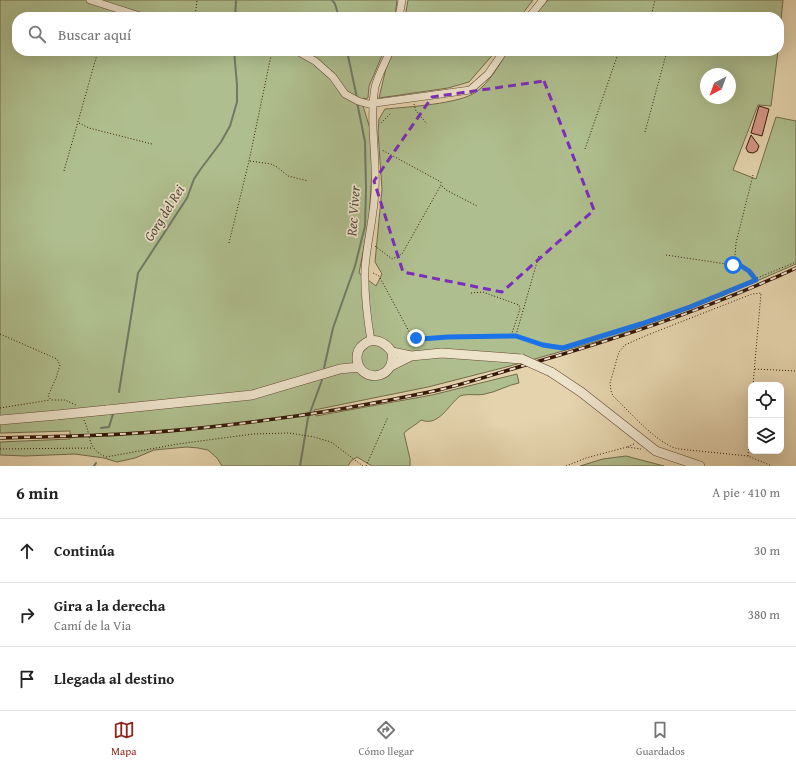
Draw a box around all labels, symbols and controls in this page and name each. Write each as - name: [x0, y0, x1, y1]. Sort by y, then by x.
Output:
- search box: [12, 12, 784, 56]
- icon: search: [26, 23, 48, 45]
- text: Buscar aquí: [58, 24, 131, 45]
- north arrow: [700, 68, 736, 104]
- water label: Gorg del Rei: [139, 181, 189, 245]
- water label: Rec Viver: [341, 184, 365, 238]
- route start: [724, 256, 742, 274]
- route end: [407, 329, 425, 347]
- map controls: [748, 382, 784, 454]
- button: locate: [748, 382, 784, 418]
- button: layers: [748, 418, 784, 454]
- text: 6 min: [16, 480, 58, 505]
- text: A pie · 410 m: [712, 483, 780, 502]
- icon: ahead: [16, 540, 38, 562]
- text: Continúa: [54, 540, 115, 561]
- text: 30 m: [754, 541, 780, 560]
- text: Gira a la derecha: [54, 595, 165, 616]
- icon: right: [16, 604, 38, 626]
- text: 380 m: [748, 605, 780, 624]
- text: Camí de la Via: [54, 616, 131, 635]
- icon: arrive: [16, 668, 38, 690]
- text: Llegada al destino: [54, 668, 174, 689]
- tab: Mapa: [111, 719, 136, 759]
- tab: Cómo llegar: [359, 719, 414, 759]
- tab: Guardados: [636, 719, 685, 759]

